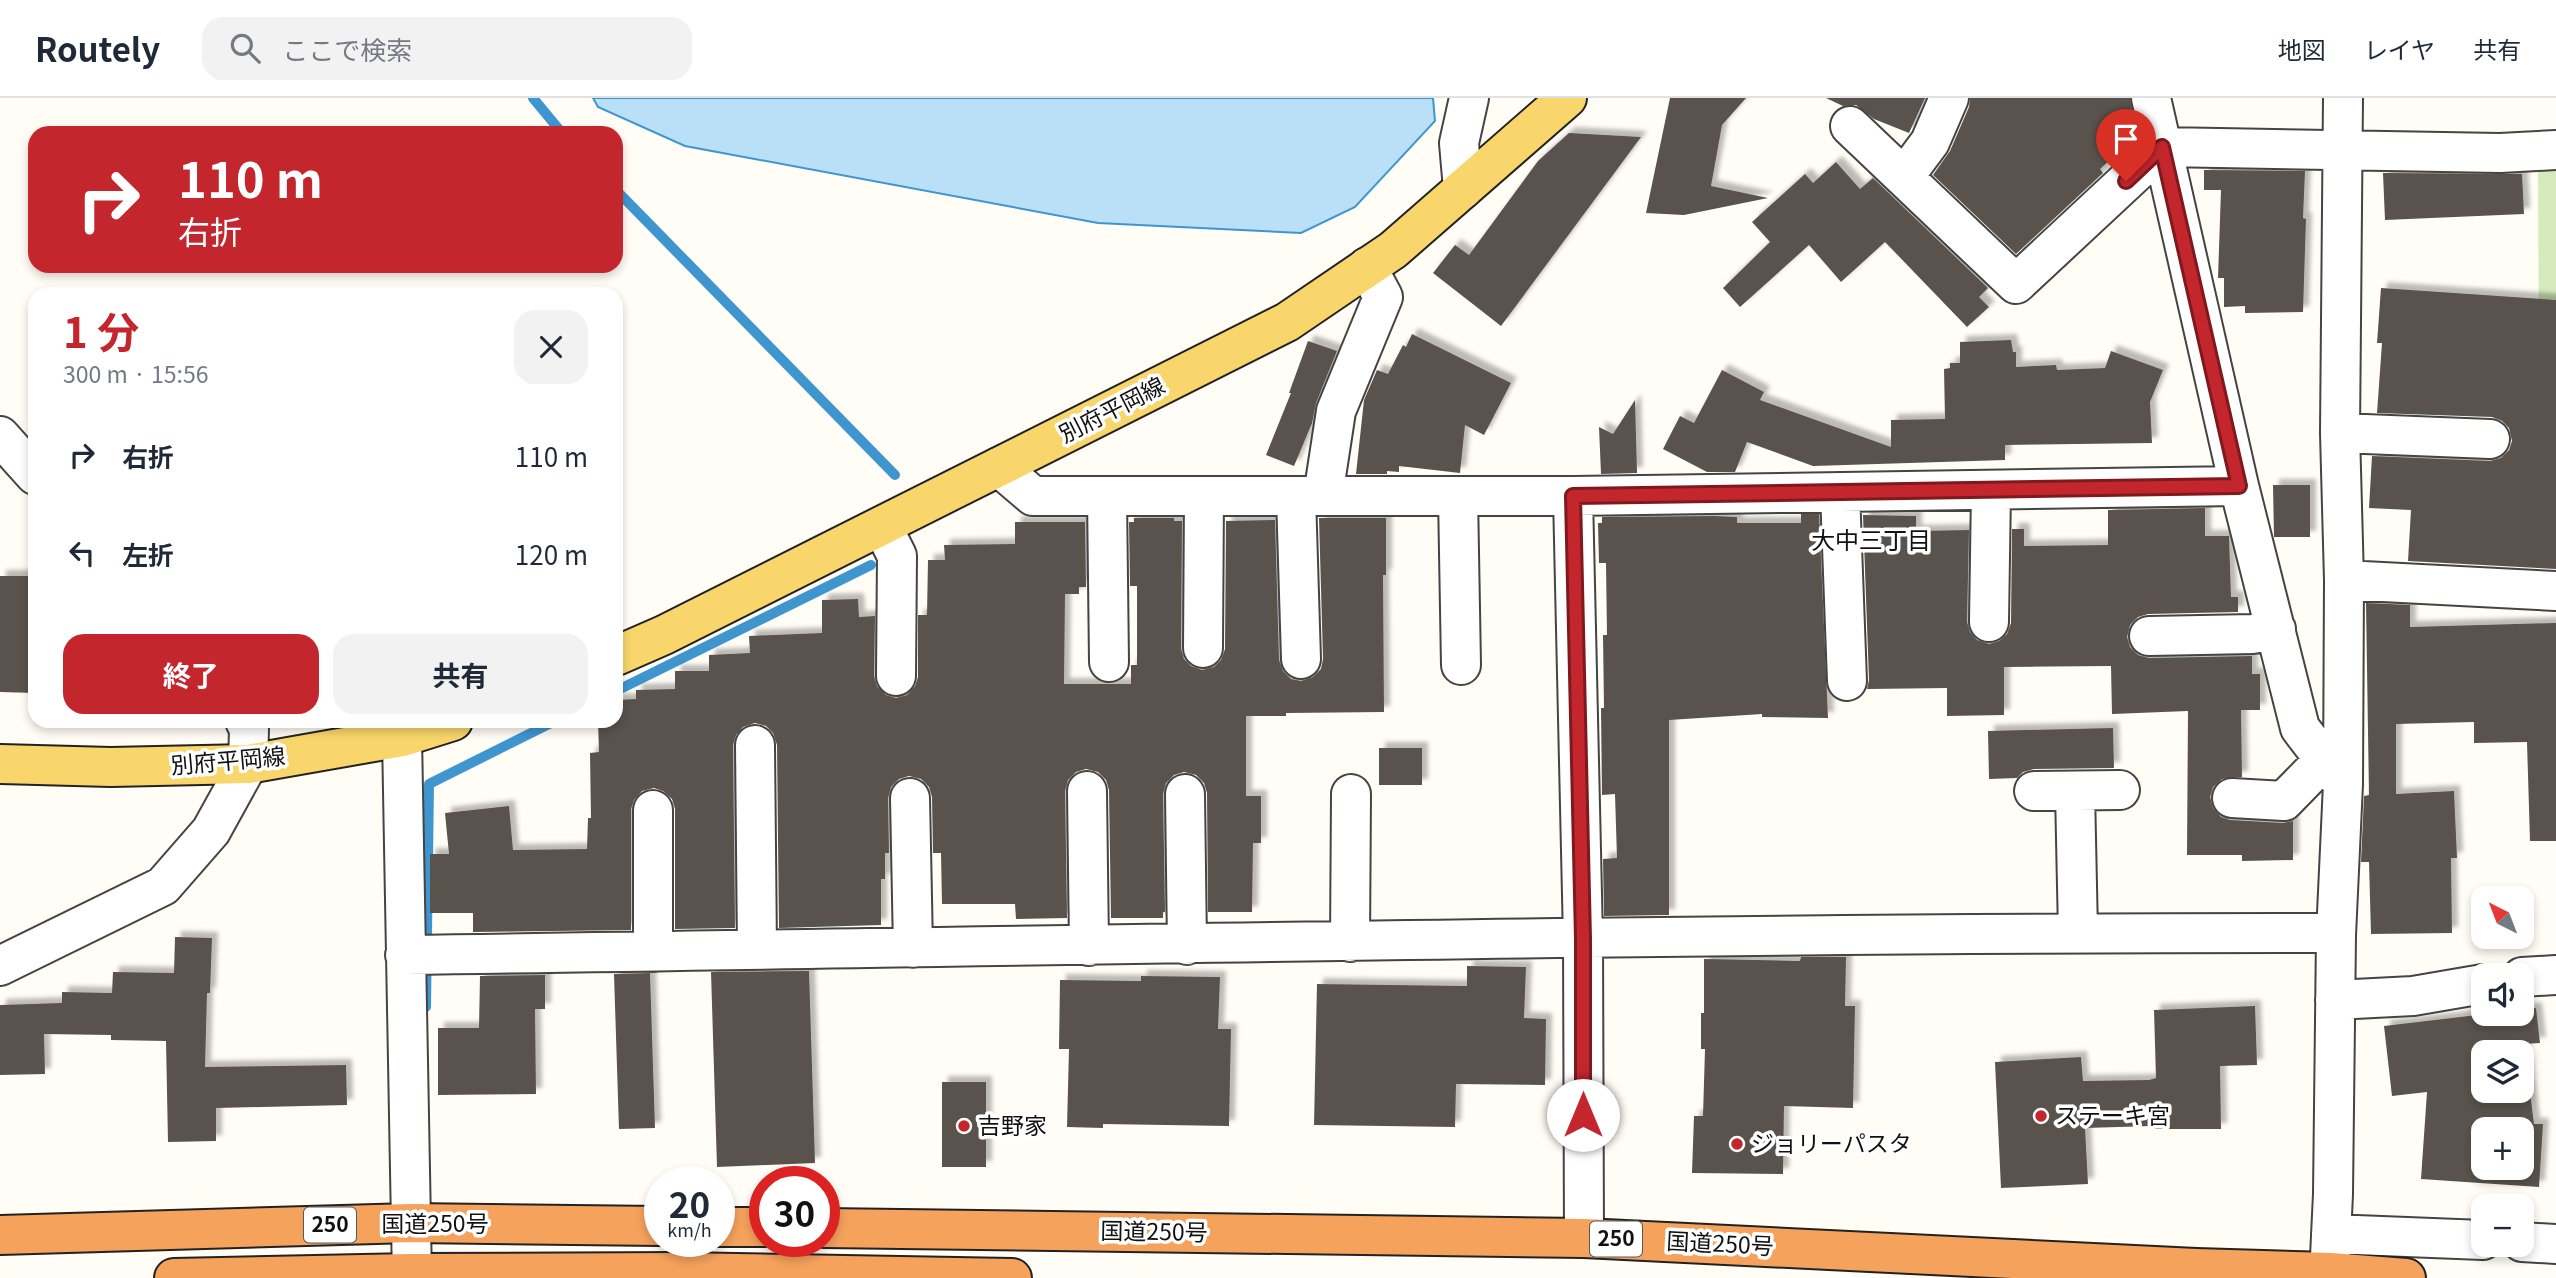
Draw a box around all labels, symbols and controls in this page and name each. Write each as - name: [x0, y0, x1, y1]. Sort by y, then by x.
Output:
- search box: [202, 17, 692, 80]
- text: Routely: [35, 24, 160, 72]
- icon: search: [226, 29, 264, 67]
- text: ここで検索: [282, 30, 412, 67]
- text: 地図: [2278, 31, 2326, 66]
- text: レイヤ: [2364, 31, 2435, 66]
- text: 共有: [2473, 31, 2521, 66]
- pin: [2096, 109, 2156, 181]
- icon: arrive: [2107, 120, 2145, 158]
- text: 110 m: [178, 141, 323, 212]
- icon: right: [63, 154, 154, 245]
- text: 右折: [178, 207, 242, 253]
- text: 1 分: [63, 299, 139, 360]
- button: close: [514, 310, 588, 384]
- text: 300 m · 15:56: [63, 356, 208, 390]
- street label: 別府平岡線: [1052, 367, 1170, 449]
- icon: right: [63, 436, 101, 474]
- text: 右折: [122, 437, 174, 474]
- text: 110 m: [515, 437, 588, 474]
- district label: 大中三丁目: [1811, 521, 1931, 556]
- icon: left: [63, 534, 101, 572]
- text: 左折: [122, 535, 174, 572]
- text: 120 m: [515, 535, 588, 572]
- button: 終了: [63, 634, 319, 714]
- button: 共有: [333, 634, 588, 714]
- street label: 別府平岡線: [169, 737, 287, 781]
- north arrow: [2471, 886, 2534, 948]
- map controls: [2471, 886, 2534, 1257]
- button: sound: [2471, 963, 2534, 1026]
- button: layers: [2471, 1040, 2534, 1103]
- position arrow: [1546, 1078, 1620, 1152]
- place label: ステーキ宮: [2055, 1097, 2170, 1131]
- place label: 吉野家: [978, 1107, 1047, 1141]
- marker: ステーキ宮: [2033, 1108, 2049, 1124]
- button: +: [2471, 1117, 2534, 1180]
- marker: 吉野家: [956, 1118, 972, 1134]
- place label: ジョリーパスタ: [1751, 1125, 1912, 1159]
- marker: ジョリーパスタ: [1729, 1136, 1745, 1152]
- speed limit sign: 30: [749, 1166, 840, 1257]
- text: 20: [669, 1177, 710, 1228]
- button: −: [2471, 1194, 2534, 1257]
- street label: 国道250号: [381, 1205, 489, 1239]
- road number: 250: [304, 1208, 356, 1242]
- street label: 国道250号: [1100, 1212, 1208, 1248]
- text: km/h: [667, 1216, 712, 1242]
- road number: 250: [1590, 1222, 1642, 1256]
- street label: 国道250号: [1666, 1222, 1775, 1262]

